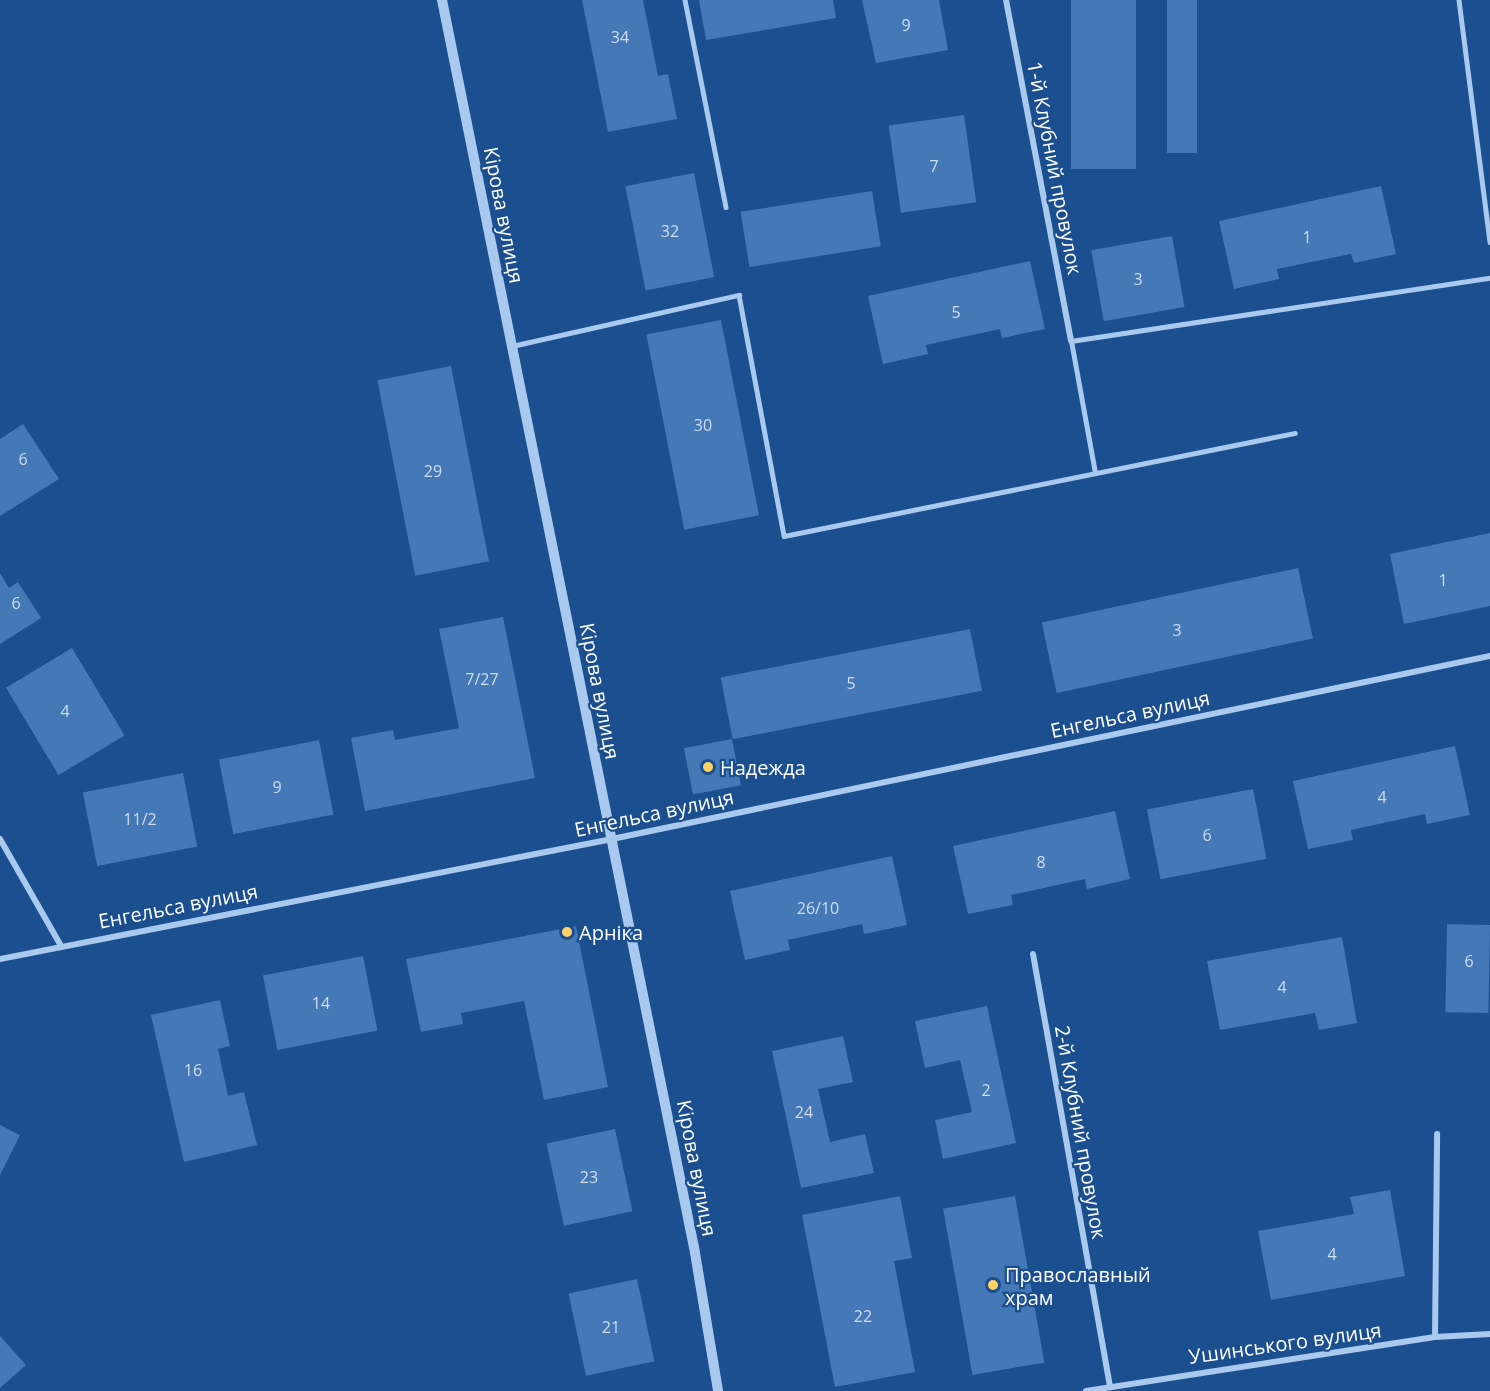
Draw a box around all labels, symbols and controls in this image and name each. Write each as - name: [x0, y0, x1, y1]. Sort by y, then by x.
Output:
- house number: 9: [901, 15, 911, 35]
- house number: 34: [611, 27, 629, 47]
- street label: 1-й Клубний провулок: [1023, 59, 1087, 277]
- street label: Кірова вулиця: [479, 145, 529, 285]
- house number: 7: [929, 156, 939, 176]
- house number: 32: [661, 221, 679, 241]
- house number: 1: [1302, 227, 1312, 247]
- house number: 3: [1133, 269, 1143, 289]
- house number: 5: [951, 302, 961, 322]
- house number: 30: [694, 415, 712, 435]
- house number: 6: [18, 449, 28, 469]
- house number: 29: [424, 461, 442, 481]
- house number: 1: [1438, 570, 1448, 590]
- house number: 6: [11, 593, 21, 613]
- house number: 3: [1172, 620, 1182, 640]
- street label: Кірова вулиця: [575, 621, 625, 761]
- house number: 7/27: [465, 669, 499, 689]
- house number: 5: [846, 673, 856, 693]
- street label: Енгельса вулиця: [1048, 685, 1212, 743]
- house number: 4: [60, 701, 70, 721]
- place label: Надежда: [720, 755, 806, 779]
- marker: Надежда: [701, 760, 715, 774]
- house number: 9: [272, 777, 282, 797]
- street label: Енгельса вулиця: [572, 784, 736, 842]
- house number: 4: [1377, 787, 1387, 807]
- house number: 11/2: [123, 809, 157, 829]
- house number: 6: [1202, 825, 1212, 845]
- house number: 8: [1036, 852, 1046, 872]
- street label: Енгельса вулиця: [96, 879, 260, 933]
- house number: 26/10: [797, 898, 839, 918]
- place label: Арніка: [579, 920, 643, 944]
- marker: Арніка: [560, 925, 574, 939]
- house number: 6: [1464, 951, 1474, 971]
- house number: 4: [1277, 977, 1287, 997]
- house number: 14: [312, 993, 330, 1013]
- street label: 2-й Клубний провулок: [1050, 1023, 1112, 1241]
- house number: 16: [184, 1060, 202, 1080]
- house number: 2: [981, 1080, 991, 1100]
- street label: Кірова вулиця: [672, 1098, 722, 1238]
- house number: 24: [795, 1102, 813, 1122]
- house number: 23: [580, 1167, 598, 1187]
- house number: 4: [1327, 1244, 1337, 1264]
- place label: Православный храм: [1005, 1262, 1151, 1309]
- marker: Православный храм: [986, 1278, 1000, 1292]
- house number: 22: [854, 1306, 872, 1326]
- house number: 21: [602, 1317, 620, 1337]
- street label: Ушинського вулиця: [1187, 1318, 1383, 1368]

